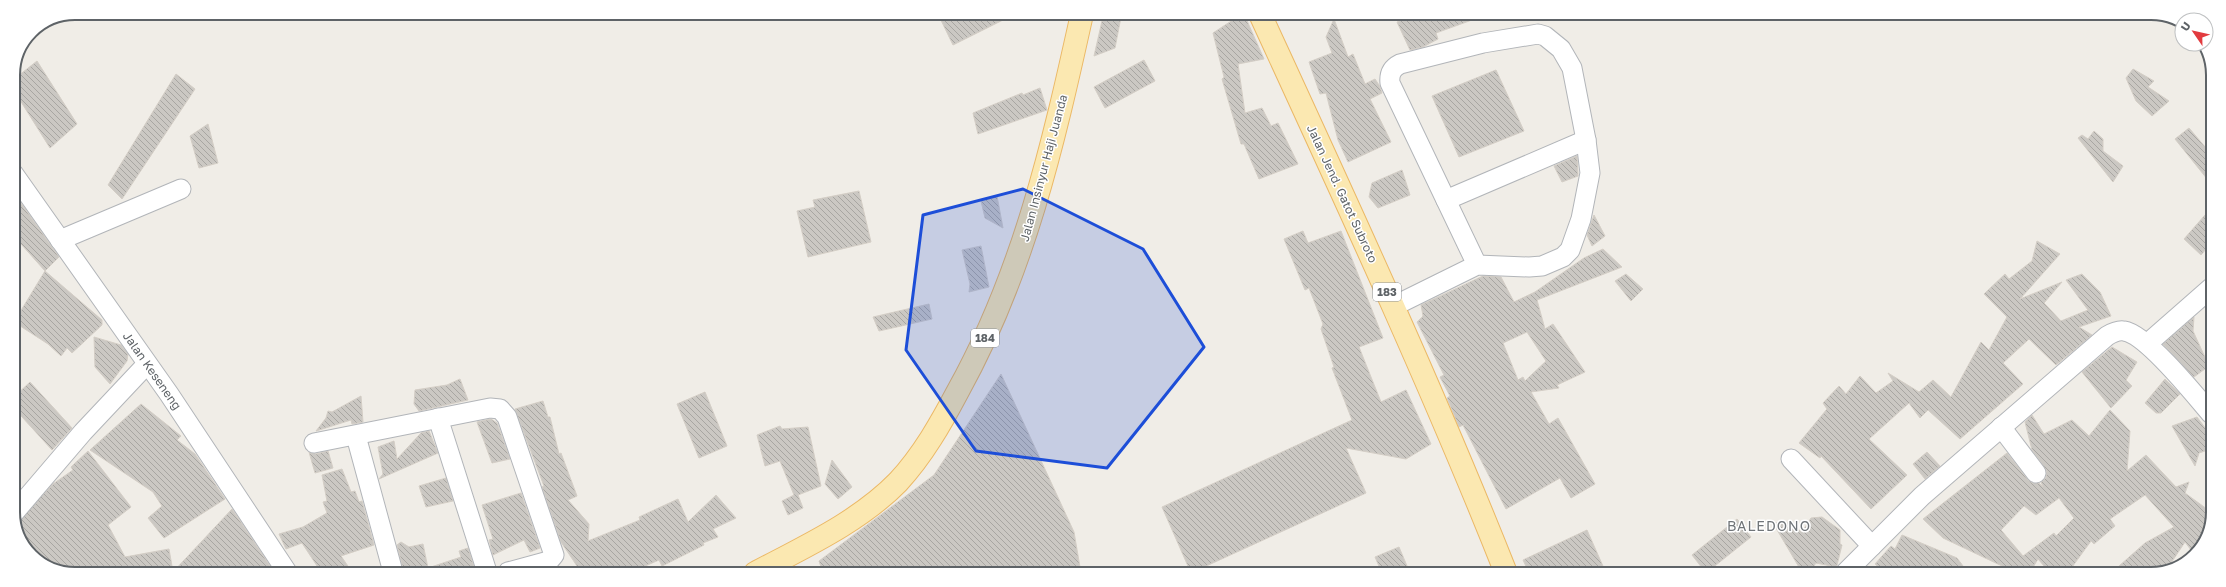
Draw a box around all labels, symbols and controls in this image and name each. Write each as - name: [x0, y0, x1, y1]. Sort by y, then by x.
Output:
- north arrow: [2174, 12, 2214, 52]
- text: U: [2178, 19, 2193, 33]
- street label: Jalan Insinyur Haji Juanda: [1017, 93, 1070, 243]
- street label: Jalan Jend. Gatot Subroto: [1304, 122, 1381, 265]
- road number: 183: [1373, 283, 1401, 301]
- street label: Jalan Keseneng: [120, 329, 185, 413]
- road number: 184: [971, 329, 999, 347]
- district label: BALEDONO: [1727, 517, 1811, 534]

